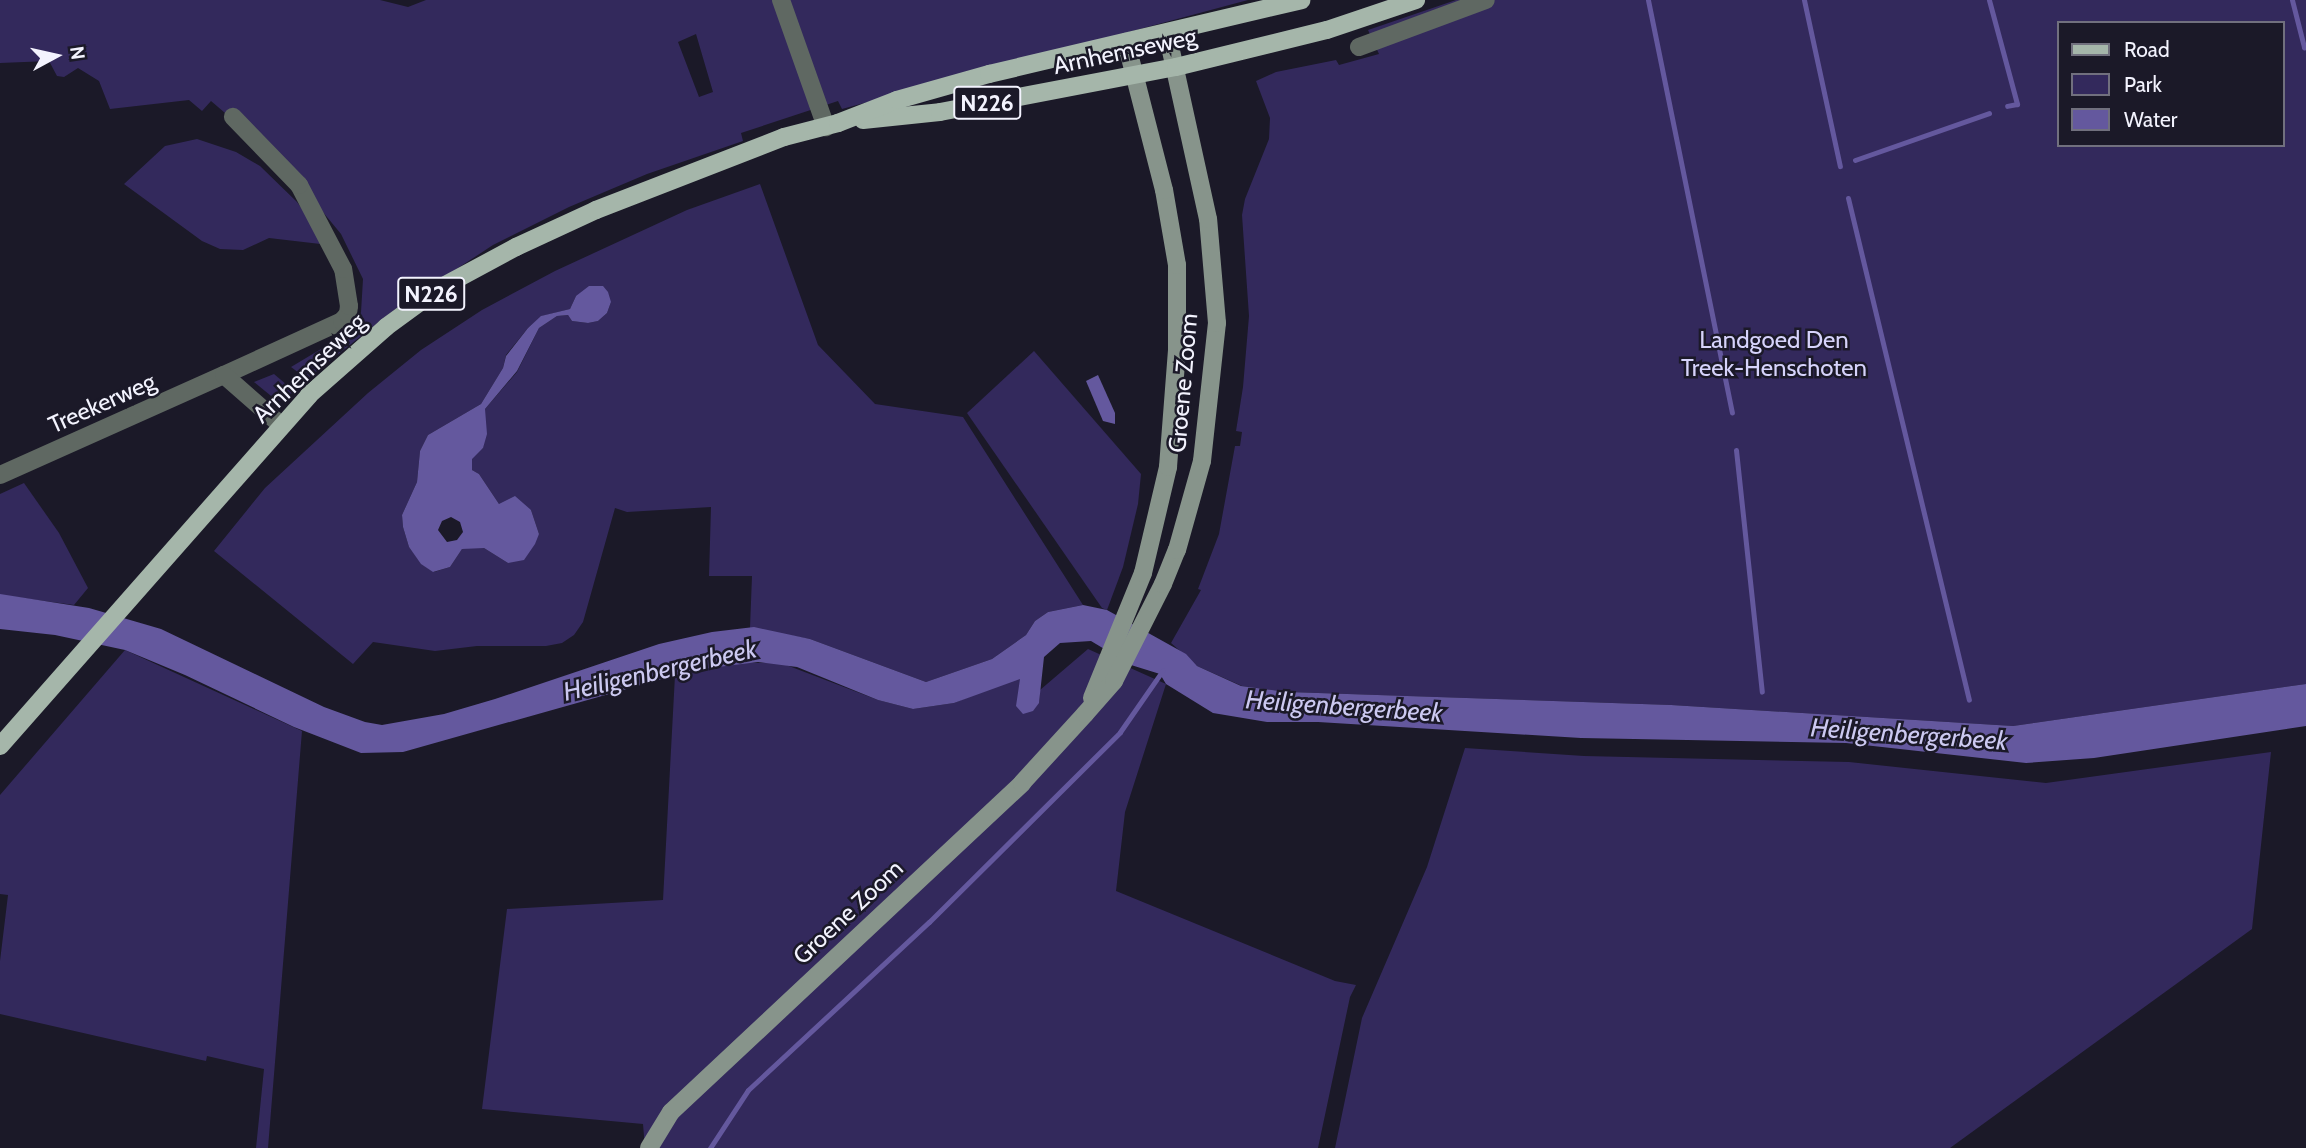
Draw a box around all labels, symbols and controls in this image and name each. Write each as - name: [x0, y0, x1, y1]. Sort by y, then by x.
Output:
- north arrow: [21, 21, 91, 91]
- legend: [2058, 21, 2285, 147]
- street label: Arnhemseweg: [1051, 22, 1199, 80]
- text: Road: [2124, 37, 2170, 62]
- text: N: [65, 45, 90, 61]
- text: Park: [2124, 72, 2162, 97]
- road number: N226: [952, 83, 1022, 122]
- text: Water: [2124, 107, 2177, 132]
- road number: N226: [396, 274, 466, 314]
- street label: Arnhemseweg: [247, 307, 371, 429]
- street label: Groene Zoom: [1163, 312, 1203, 454]
- park label: Landgoed Den Treek-Henschoten: [1681, 326, 1867, 382]
- street label: Treekerweg: [44, 367, 160, 439]
- water label: Heiligenbergerbeek: [560, 634, 760, 708]
- water label: Heiligenbergerbeek: [1244, 685, 1444, 729]
- water label: Heiligenbergerbeek: [1809, 713, 2009, 757]
- street label: Groene Zoom: [787, 854, 909, 970]

